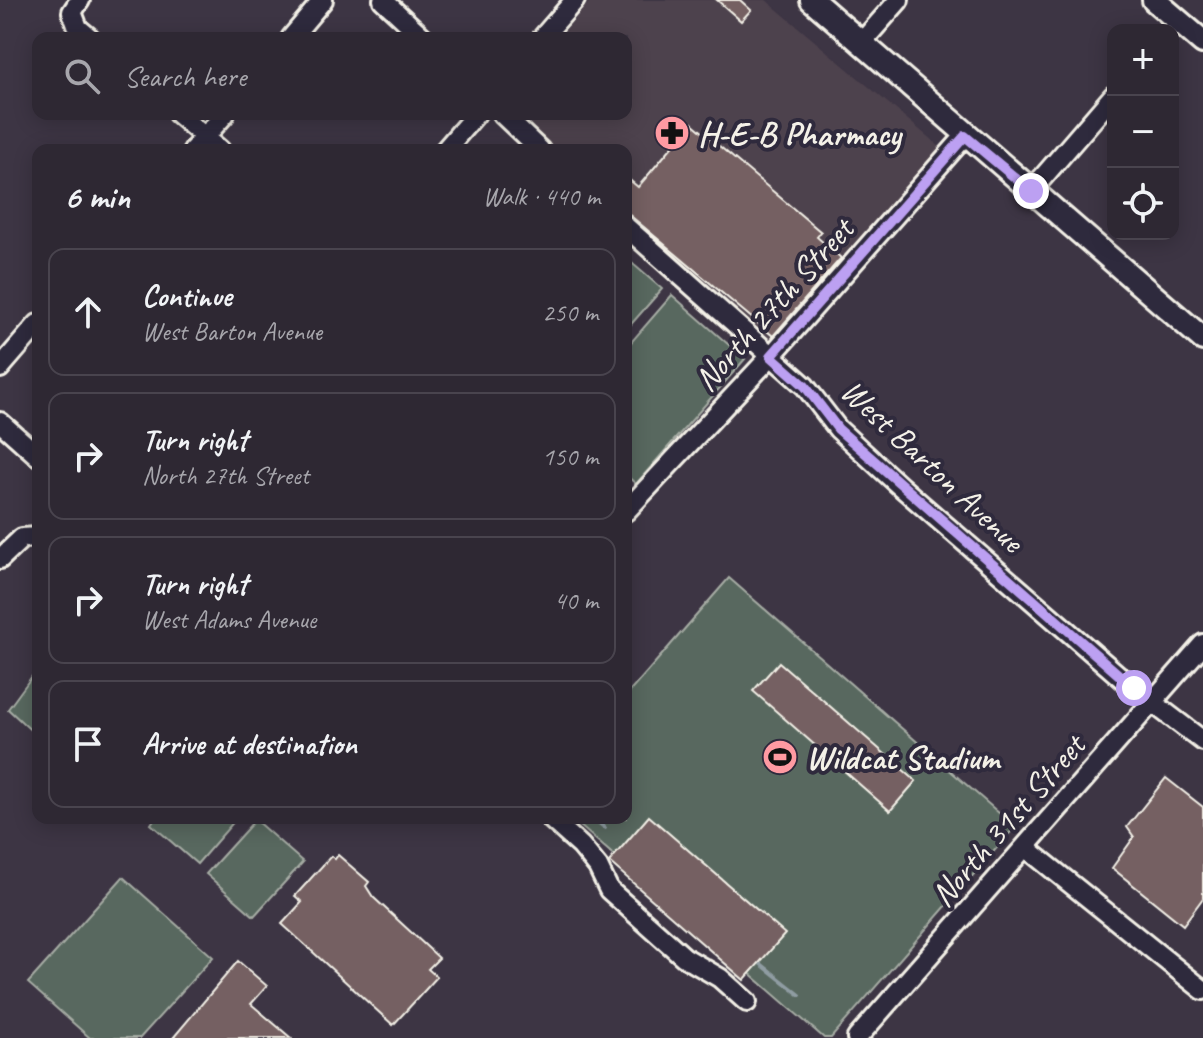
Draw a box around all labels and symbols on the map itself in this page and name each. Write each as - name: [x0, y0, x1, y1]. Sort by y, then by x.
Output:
- place label: H-E-B Pharmacy: [698, 112, 903, 155]
- pharmacy icon: H-E-B Pharmacy: [653, 114, 691, 152]
- route end: [1013, 173, 1049, 209]
- street label: North 27th Street: [684, 206, 865, 400]
- street label: West Barton Avenue: [832, 369, 1035, 563]
- route start: [1116, 670, 1152, 706]
- street label: North 31st Street: [921, 722, 1096, 915]
- place label: Wildcat Stadium: [806, 736, 1002, 779]
- sports icon: Wildcat Stadium: [761, 738, 799, 776]

